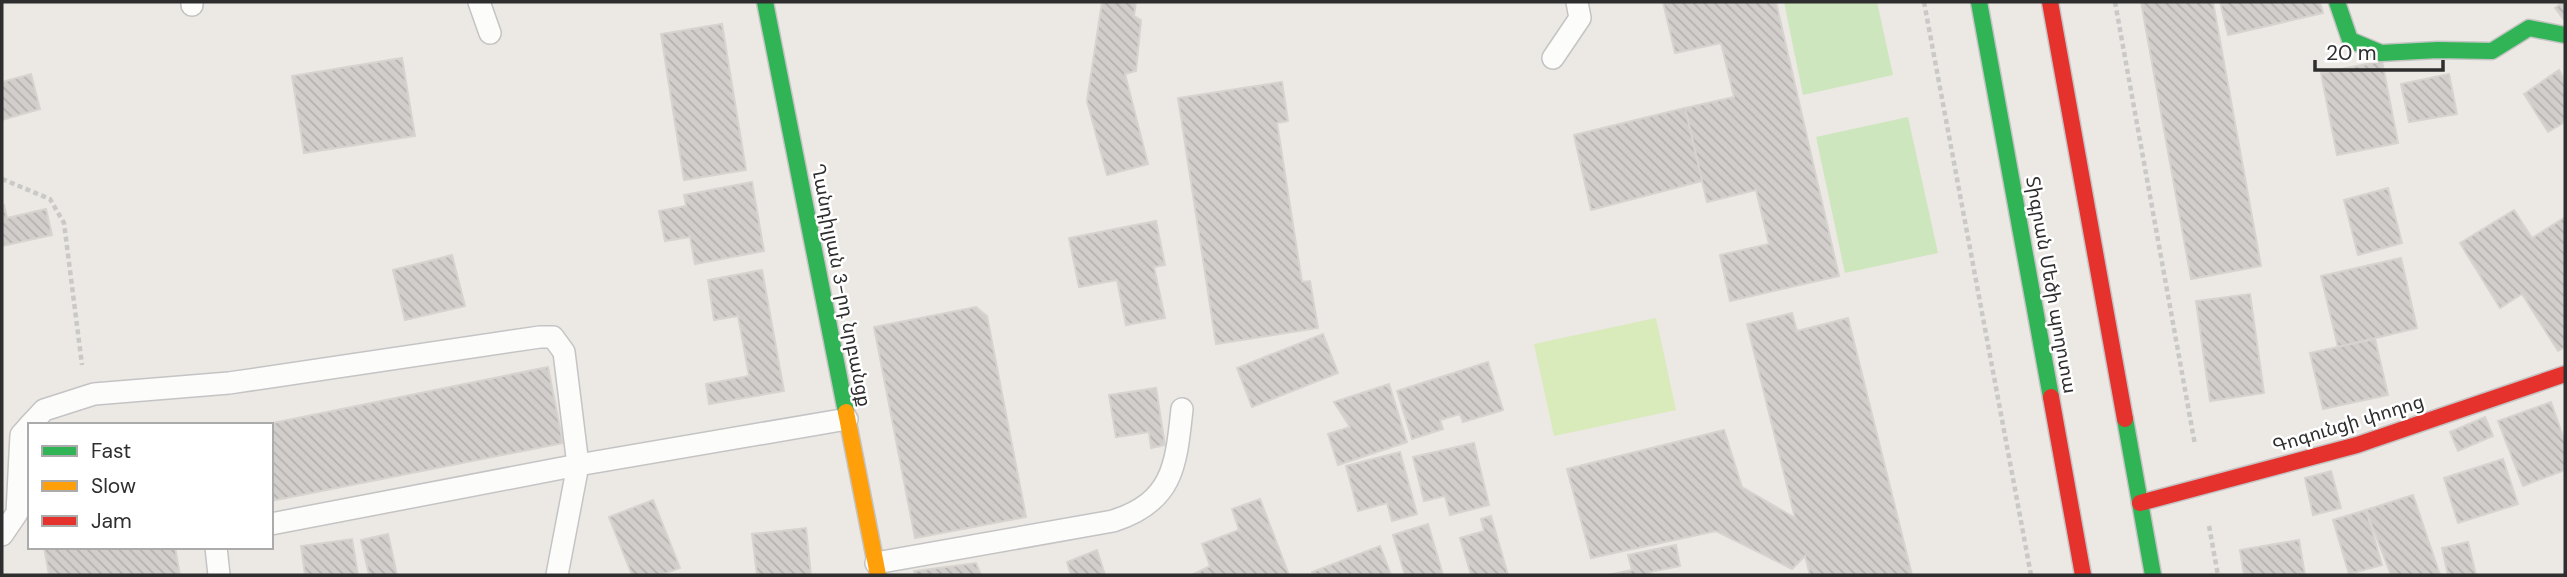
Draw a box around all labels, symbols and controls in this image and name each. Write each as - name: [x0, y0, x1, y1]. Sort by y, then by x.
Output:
- scale bar: [2315, 28, 2443, 72]
- text: 20 m: [2326, 39, 2377, 67]
- street label: Ղանդիլյան 3-րդ նրբանցք: [806, 161, 877, 409]
- street label: Տիգրան Մեծի պողոտա: [2020, 175, 2083, 396]
- street label: Գոգունցի փողոց: [2269, 389, 2427, 458]
- legend: [28, 423, 273, 549]
- text: Fast: [91, 437, 131, 465]
- text: Slow: [91, 472, 136, 500]
- text: Jam: [91, 507, 132, 535]

